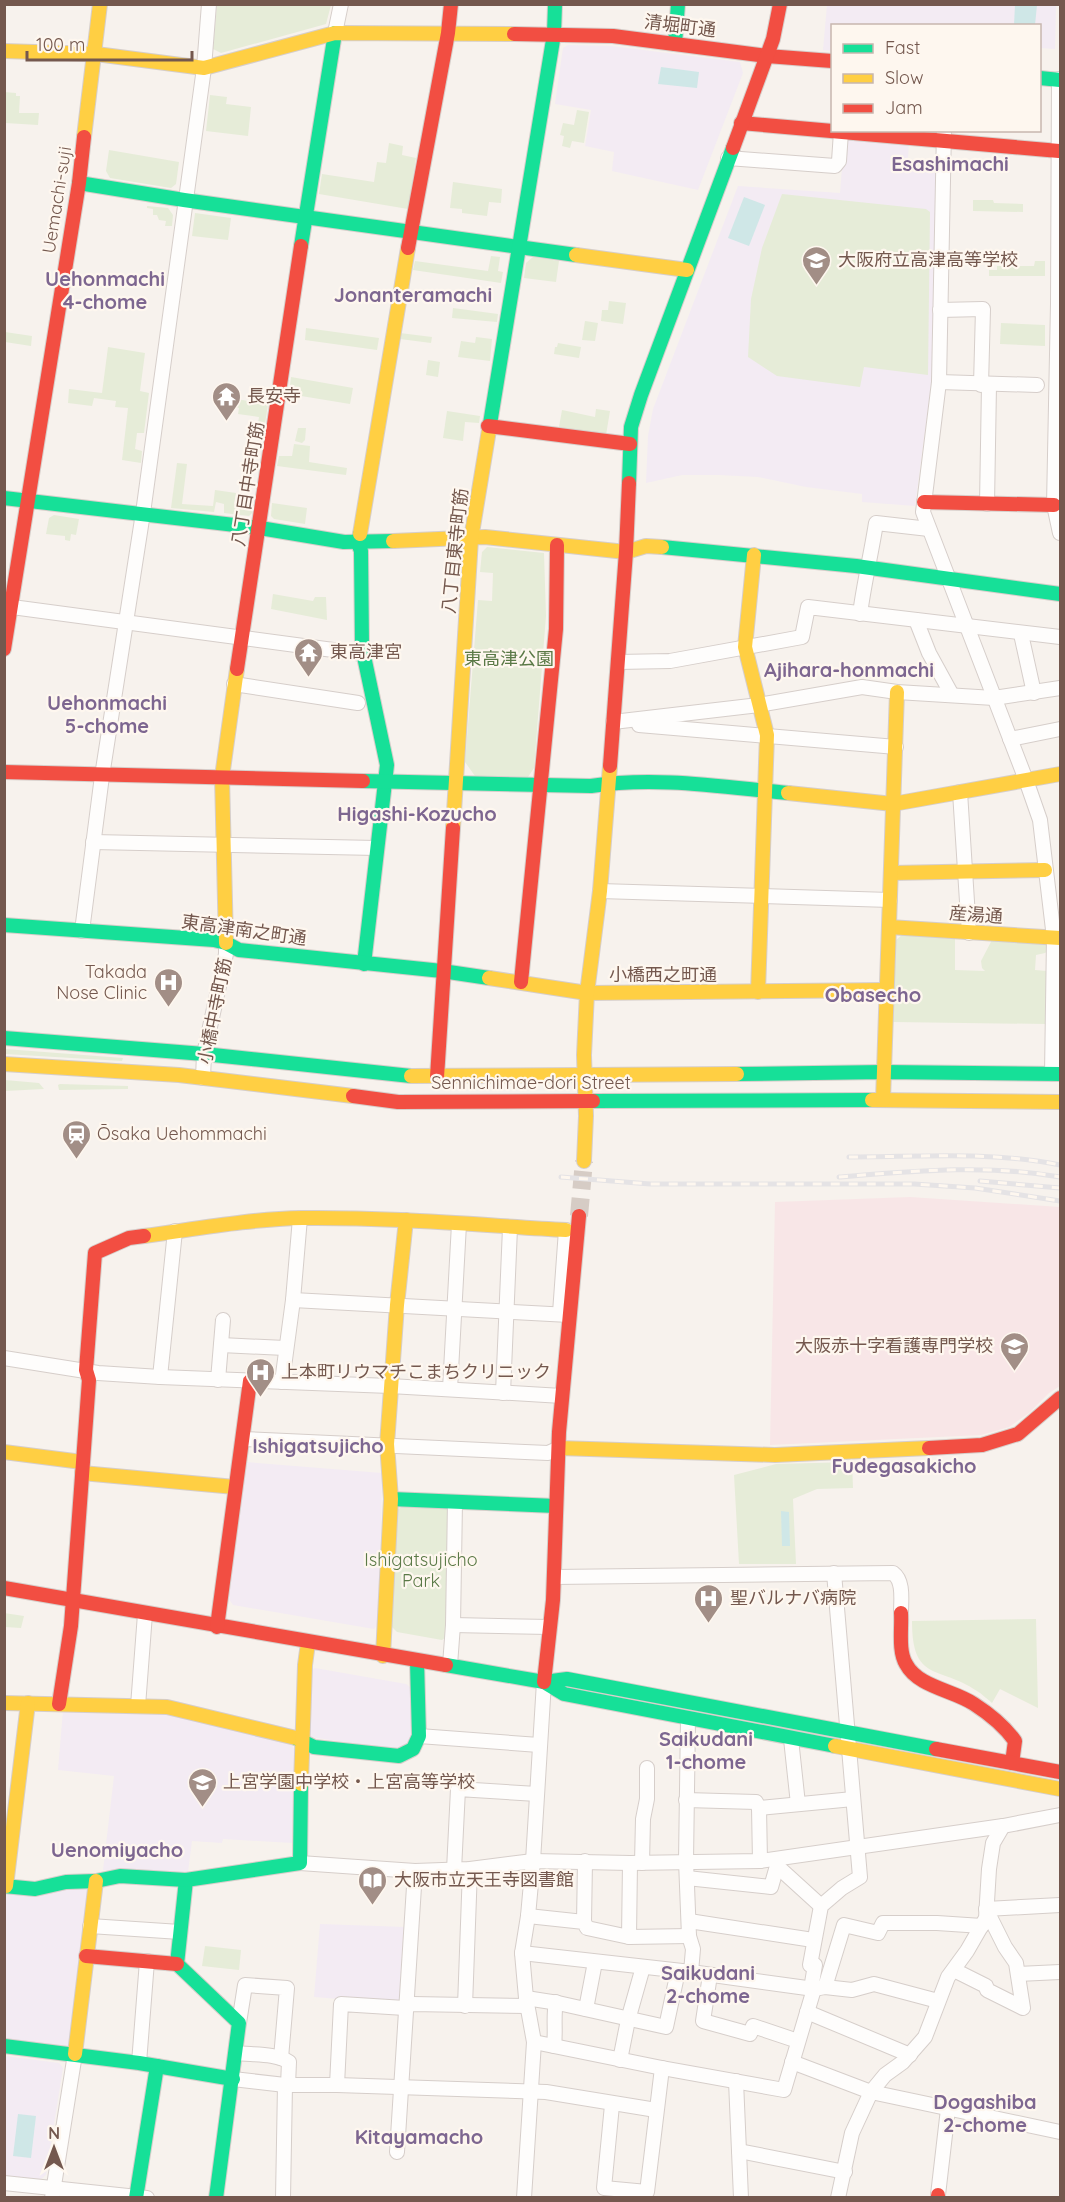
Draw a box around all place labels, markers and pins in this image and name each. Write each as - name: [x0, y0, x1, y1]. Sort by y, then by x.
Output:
- school or university icon: 大阪府立高津高等学校: [801, 244, 833, 286]
- place label: 大阪府立高津高等学校: [838, 248, 1018, 271]
- temple icon: 長安寺: [210, 380, 242, 422]
- place label: 長安寺: [247, 384, 301, 407]
- temple icon: 東高津宮: [293, 636, 325, 678]
- place label: 東高津宮: [330, 640, 402, 663]
- place label: Takada Nose Clinic: [56, 960, 147, 1004]
- hospital icon: Takada Nose Clinic: [152, 966, 184, 1008]
- station icon: Ōsaka Uehommachi: [60, 1118, 92, 1160]
- place label: Ōsaka Uehommachi: [97, 1122, 267, 1145]
- school or university icon: 大阪赤十字看護専門学校: [998, 1330, 1030, 1372]
- place label: 大阪赤十字看護専門学校: [795, 1334, 993, 1357]
- hospital icon: 上本町リウマチこまちクリニック: [244, 1356, 276, 1398]
- place label: 上本町リウマチこまちクリニック: [281, 1360, 551, 1383]
- hospital icon: 聖バルナバ病院: [693, 1582, 725, 1624]
- place label: 聖バルナバ病院: [730, 1586, 856, 1609]
- school or university icon: 上宮学園中学校・上宮高等学校: [186, 1766, 218, 1808]
- place label: 上宮学園中学校・上宮高等学校: [223, 1770, 475, 1793]
- library icon: 大阪市立天王寺図書館: [357, 1864, 389, 1906]
- place label: 大阪市立天王寺図書館: [394, 1868, 574, 1891]

